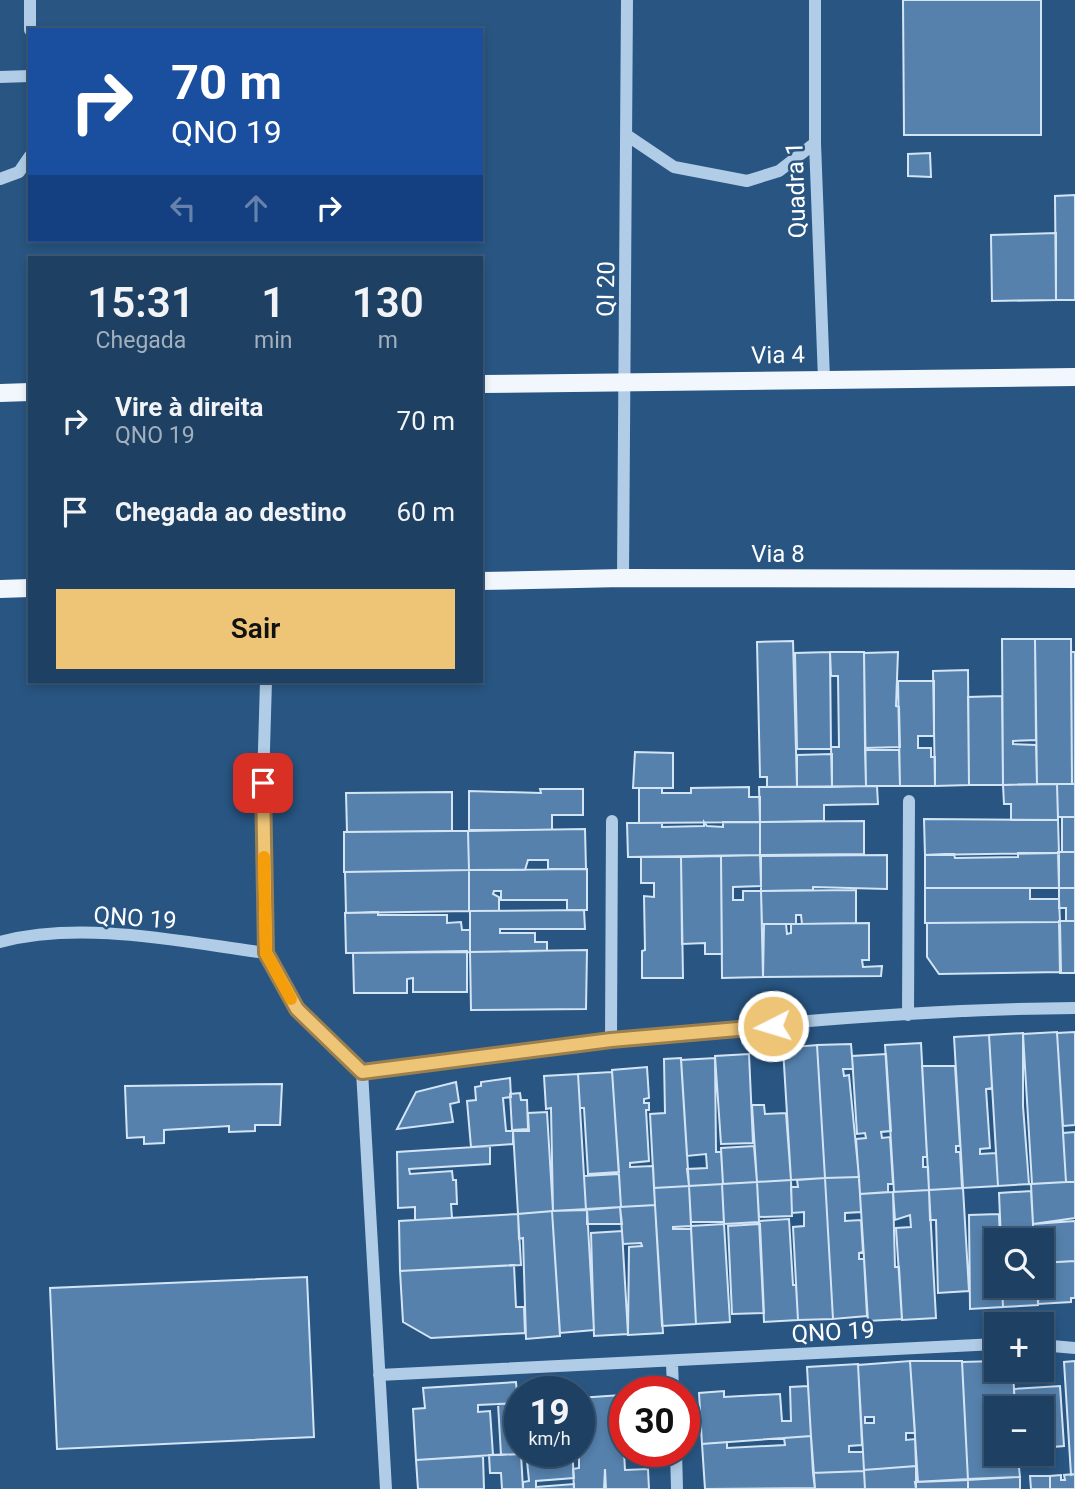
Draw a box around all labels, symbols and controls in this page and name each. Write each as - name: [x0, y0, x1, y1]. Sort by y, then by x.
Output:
- text: 70 m: [171, 54, 282, 111]
- icon: right: [56, 56, 147, 147]
- text: QNO 19: [171, 113, 282, 151]
- street label: Quadra 1: [780, 141, 812, 239]
- icon: left: [164, 189, 202, 227]
- icon: ahead: [237, 189, 275, 227]
- icon: right: [310, 189, 348, 227]
- street label: QI 20: [592, 261, 620, 317]
- text: 15:31: [87, 278, 195, 327]
- text: 1: [261, 278, 285, 327]
- text: 130: [352, 278, 424, 327]
- text: Chegada: [96, 327, 186, 354]
- text: min: [254, 327, 292, 354]
- text: m: [378, 327, 398, 354]
- street label: Via 4: [751, 341, 805, 369]
- text: Vire à direita: [115, 392, 263, 422]
- icon: right: [56, 402, 94, 440]
- text: 70 m: [397, 406, 455, 436]
- text: QNO 19: [115, 422, 195, 449]
- icon: arrive: [56, 493, 94, 531]
- text: Chegada ao destino: [115, 497, 346, 527]
- text: 60 m: [397, 497, 455, 527]
- street label: Via 8: [751, 540, 805, 568]
- button: Sair: [56, 589, 455, 669]
- pin: [233, 753, 293, 813]
- icon: arrive: [244, 764, 282, 802]
- street label: QNO 19: [93, 901, 177, 935]
- position arrow: [736, 989, 810, 1063]
- map controls: [984, 1228, 1054, 1466]
- button: search: [984, 1228, 1054, 1298]
- button: +: [984, 1312, 1054, 1382]
- street label: QNO 19: [791, 1316, 875, 1348]
- speed limit sign: 30: [609, 1376, 700, 1467]
- text: 19: [529, 1392, 570, 1433]
- button: −: [984, 1396, 1054, 1466]
- text: km/h: [528, 1428, 571, 1449]

